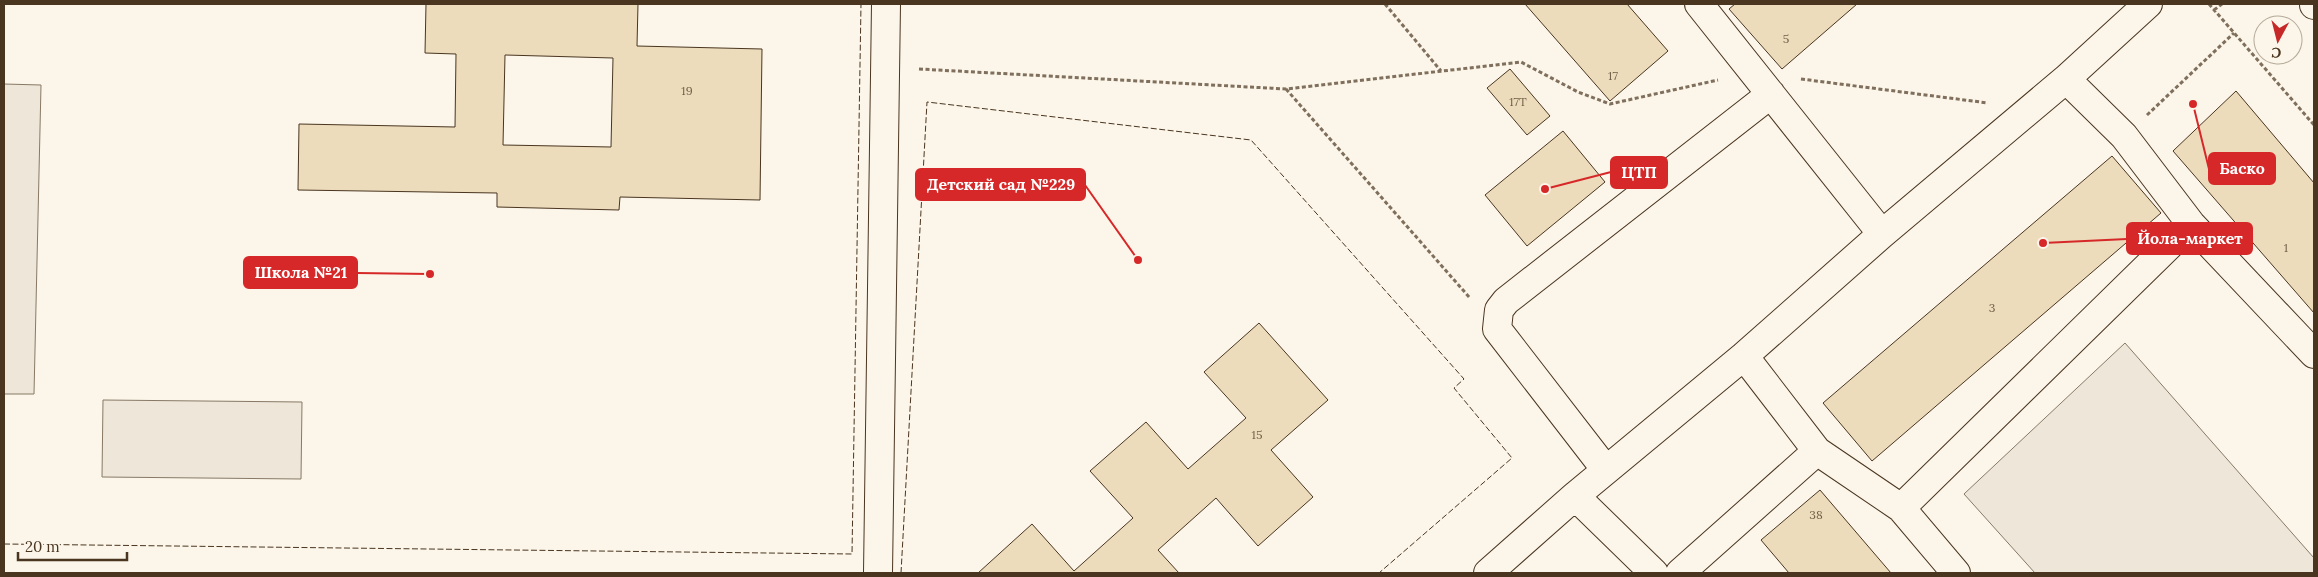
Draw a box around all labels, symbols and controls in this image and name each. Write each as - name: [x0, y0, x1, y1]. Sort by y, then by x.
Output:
- north arrow: [2253, 15, 2303, 65]
- house number: 5: [1783, 31, 1789, 46]
- text: С: [2270, 43, 2282, 62]
- house number: 17: [1608, 68, 1618, 83]
- house number: 19: [681, 83, 693, 98]
- house number: 17Т: [1509, 94, 1527, 109]
- callout: Баско: [2209, 153, 2275, 184]
- callout: ЦТП: [1611, 157, 1667, 188]
- text: Баско: [2219, 158, 2265, 178]
- text: ЦТП: [1621, 162, 1657, 182]
- callout: Детский сад №229: [916, 169, 1085, 200]
- text: Детский сад №229: [927, 174, 1075, 194]
- callout: Йола-маркет: [2127, 223, 2252, 254]
- text: Йола-маркет: [2137, 228, 2243, 248]
- house number: 1: [2284, 240, 2288, 255]
- callout: Школа №21: [244, 257, 357, 288]
- text: Школа №21: [255, 262, 347, 282]
- house number: 3: [1989, 300, 1996, 315]
- house number: 15: [1252, 427, 1262, 442]
- house number: 38: [1809, 507, 1823, 522]
- scale bar: [18, 530, 126, 562]
- text: 20 m: [25, 537, 60, 556]

